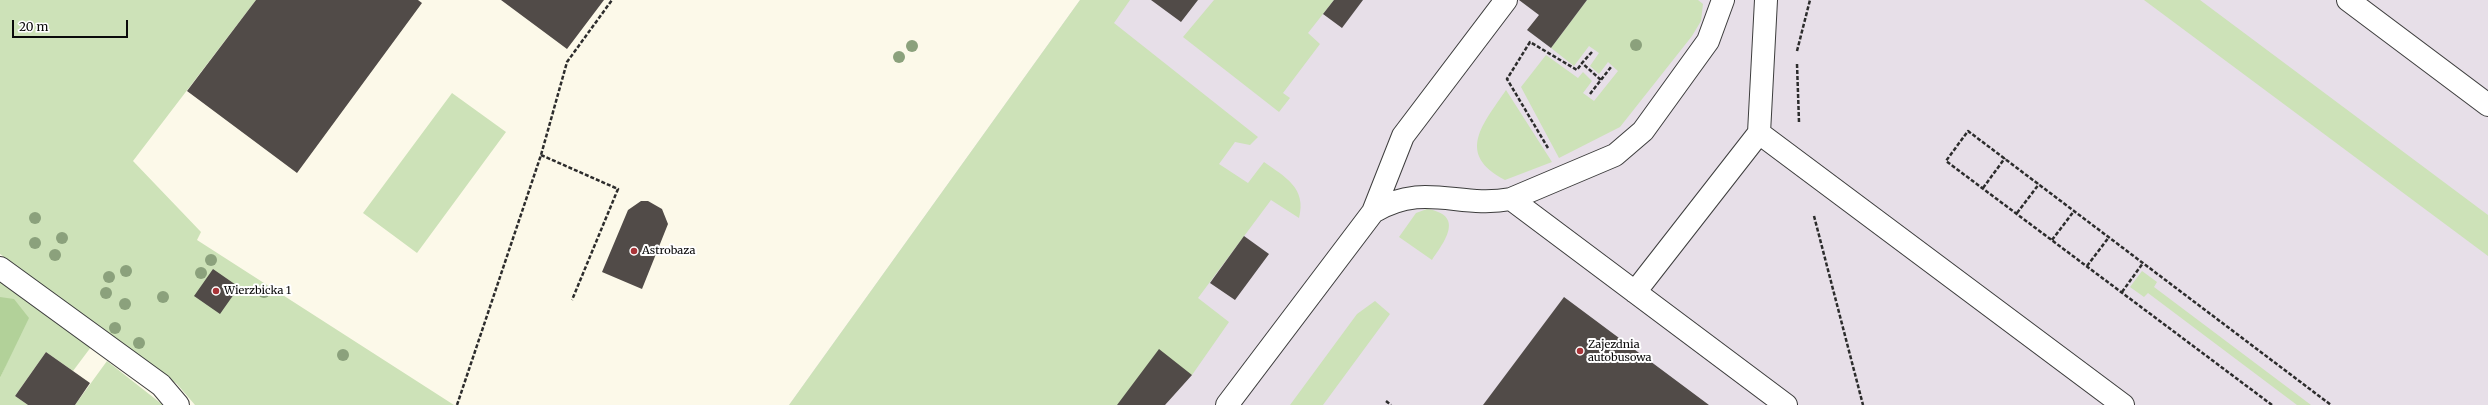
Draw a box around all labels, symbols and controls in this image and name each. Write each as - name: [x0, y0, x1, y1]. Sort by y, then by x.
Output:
- scale bar: [14, 12, 130, 38]
- text: 20 m: [19, 19, 48, 34]
- place label: Astrobaza: [642, 244, 695, 258]
- marker: Astrobaza: [629, 246, 639, 256]
- place label: Wierzbicka 1: [224, 284, 291, 298]
- marker: Wierzbicka 1: [211, 286, 221, 296]
- place label: Zajezdnia autobusowa: [1588, 338, 1651, 364]
- marker: Zajezdnia autobusowa: [1575, 346, 1585, 356]

